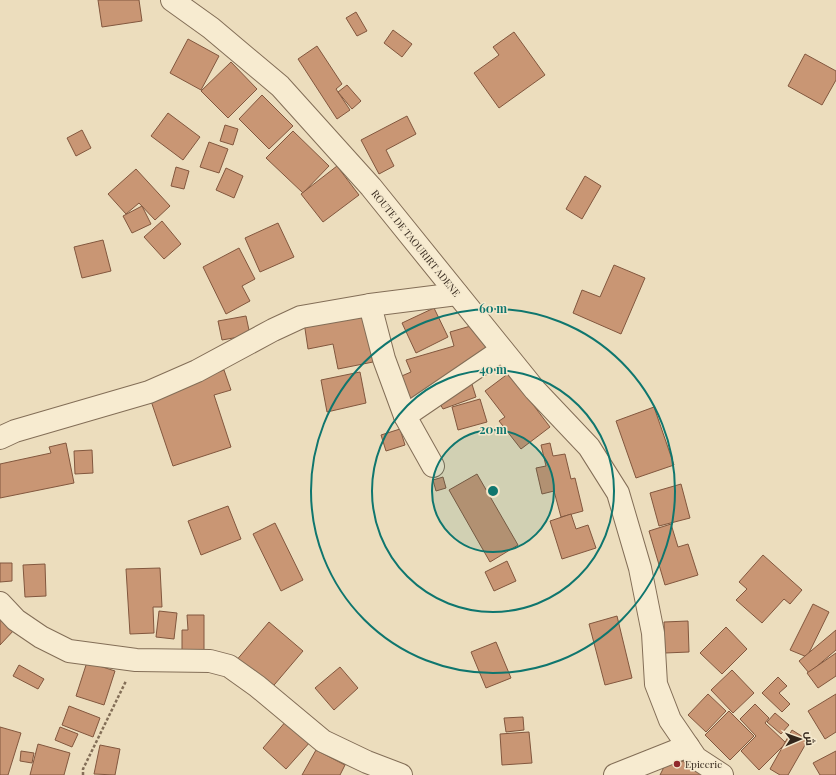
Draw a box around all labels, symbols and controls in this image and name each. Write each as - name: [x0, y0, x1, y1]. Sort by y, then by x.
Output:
- street label: ROUTE DE TAOURIRT ADENE: [368, 187, 464, 299]
- text: 60 m: [479, 300, 507, 316]
- text: 40 m: [479, 361, 507, 377]
- text: 20 m: [479, 421, 507, 437]
- centre of rings: [486, 484, 500, 498]
- north arrow: [780, 719, 820, 759]
- text: ش: [803, 731, 818, 746]
- place label: Epicerie: [685, 757, 722, 771]
- marker: Epicerie: [672, 759, 682, 769]

